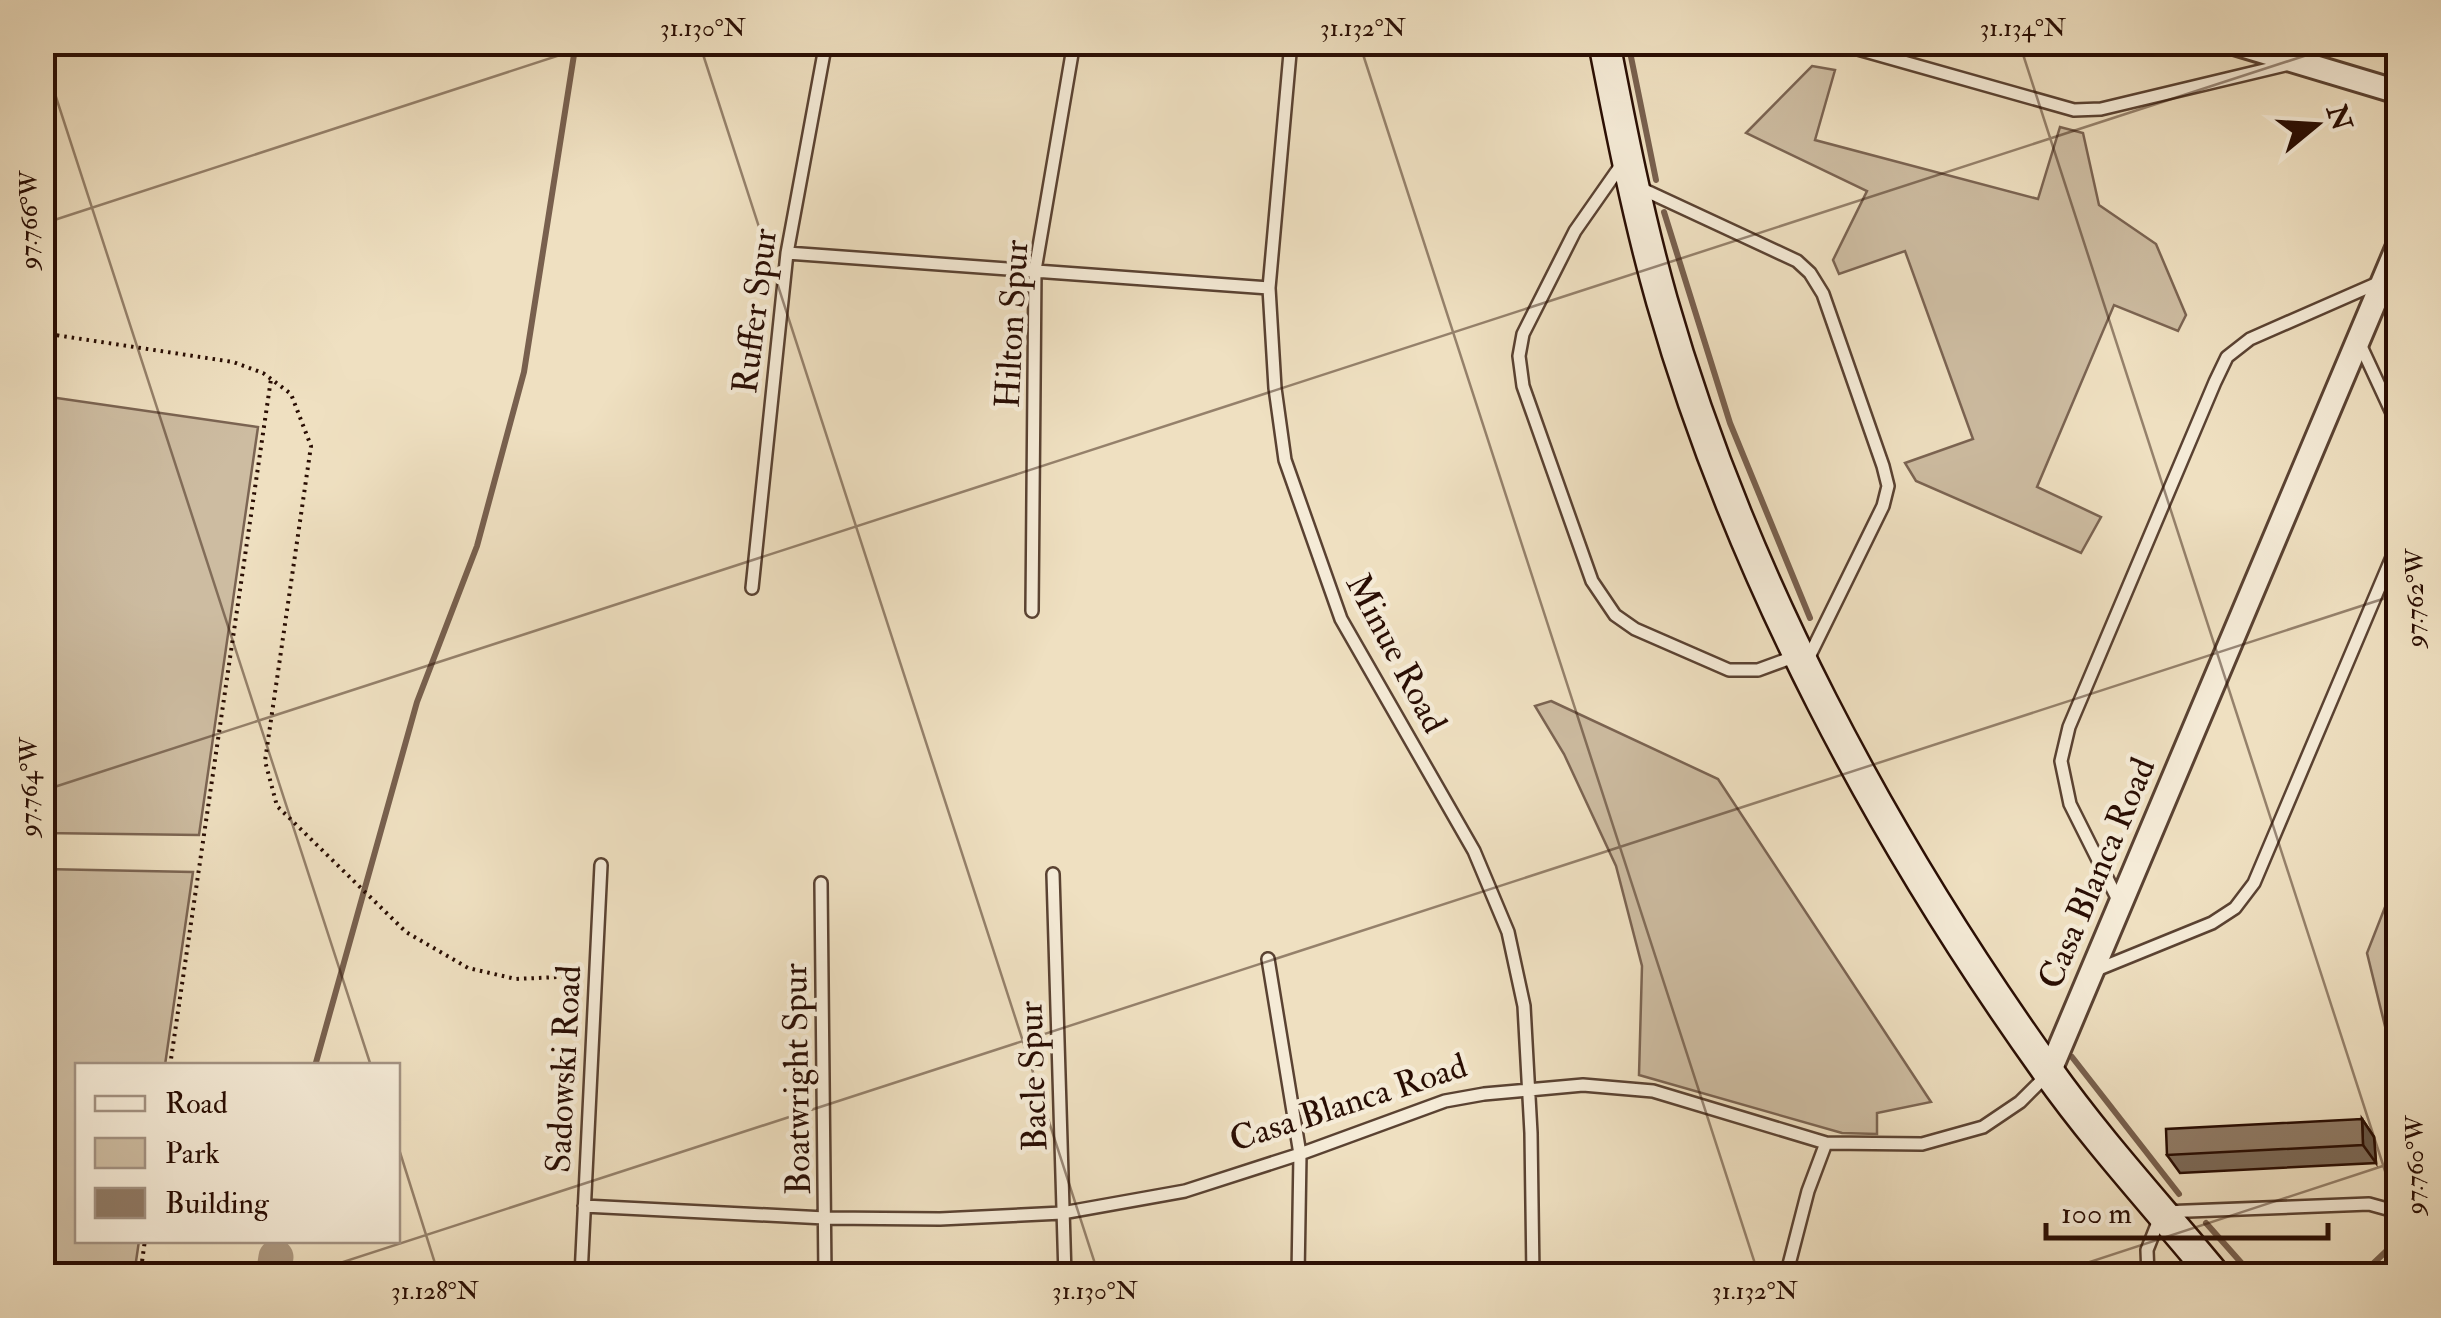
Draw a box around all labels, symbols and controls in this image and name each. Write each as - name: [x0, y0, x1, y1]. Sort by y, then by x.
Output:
- text: 31.130°N: [660, 13, 747, 44]
- text: 31.132°N: [1320, 13, 1406, 44]
- text: 31.134°N: [1980, 13, 2067, 44]
- north arrow: [2266, 75, 2366, 175]
- text: N: [2318, 99, 2359, 136]
- text: 97.766°W: [14, 169, 45, 271]
- street label: Ruffer Spur: [723, 226, 787, 396]
- street label: Hilton Spur: [986, 239, 1038, 409]
- text: 97.762°W: [2400, 547, 2431, 649]
- street label: Minue Road: [1336, 566, 1456, 741]
- text: 97.764°W: [14, 736, 45, 839]
- street label: Casa Blanca Road: [2028, 751, 2165, 996]
- street label: Boatwright Spur: [773, 963, 821, 1195]
- street label: Sadowski Road: [537, 964, 591, 1174]
- street label: Bacle Spur: [1008, 1000, 1058, 1152]
- street label: Casa Blanca Road: [1224, 1044, 1472, 1162]
- legend: [75, 1063, 400, 1243]
- text: Road: [165, 1085, 228, 1122]
- text: 97.760°W: [2400, 1114, 2431, 1216]
- text: Park: [165, 1135, 220, 1172]
- scale bar: [2046, 1178, 2328, 1240]
- text: Building: [165, 1185, 270, 1222]
- text: 100 m: [2061, 1195, 2132, 1232]
- text: 31.128°N: [391, 1276, 480, 1307]
- text: 31.130°N: [1052, 1276, 1139, 1307]
- text: 31.132°N: [1712, 1276, 1798, 1307]

